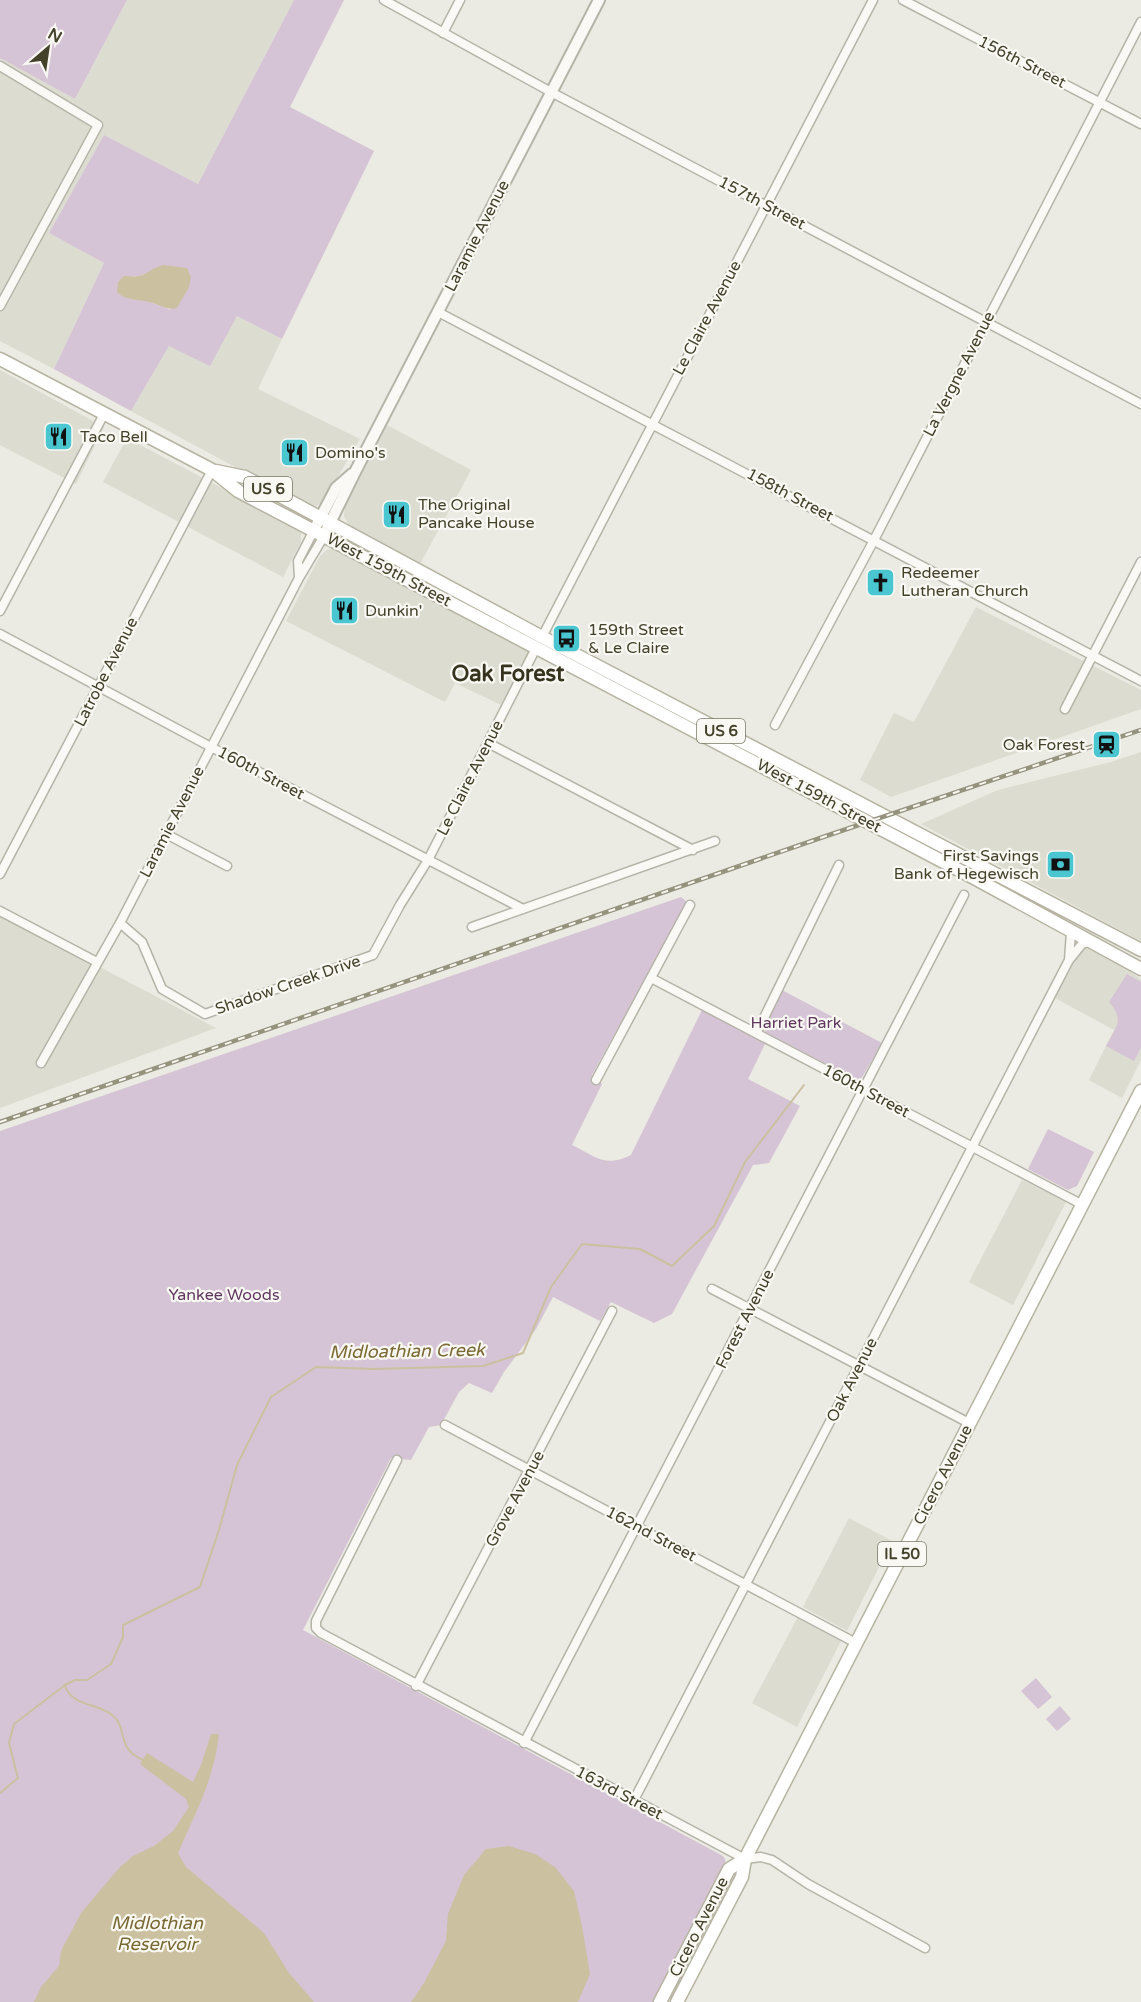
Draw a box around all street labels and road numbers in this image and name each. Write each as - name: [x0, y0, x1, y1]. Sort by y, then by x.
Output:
- street label: 156th Street: [975, 31, 1069, 93]
- street label: 157th Street: [715, 172, 809, 234]
- street label: Laramie Avenue: [440, 177, 514, 295]
- street label: Le Claire Avenue: [668, 257, 746, 379]
- street label: La Vergne Avenue: [919, 308, 999, 440]
- street label: 158th Street: [743, 464, 837, 526]
- road number: US 6: [244, 477, 292, 501]
- street label: West 159th Street: [323, 529, 455, 611]
- street label: Latrobe Avenue: [70, 614, 142, 730]
- street label: Le Claire Avenue: [432, 717, 508, 839]
- road number: US 6: [697, 719, 745, 743]
- street label: 160th Street: [214, 742, 308, 804]
- street label: West 159th Street: [753, 755, 885, 837]
- street label: Laramie Avenue: [135, 763, 209, 881]
- street label: Shadow Creek Drive: [213, 951, 363, 1019]
- street label: 160th Street: [819, 1060, 913, 1122]
- street label: Forest Avenue: [711, 1266, 779, 1372]
- street label: Oak Avenue: [822, 1334, 882, 1426]
- street label: Cicero Avenue: [909, 1422, 977, 1528]
- street label: Grove Avenue: [481, 1447, 549, 1551]
- street label: 162nd Street: [602, 1502, 700, 1566]
- road number: IL 50: [878, 1542, 926, 1566]
- street label: 163rd Street: [572, 1762, 666, 1824]
- street label: Cicero Avenue: [665, 1874, 733, 1980]

